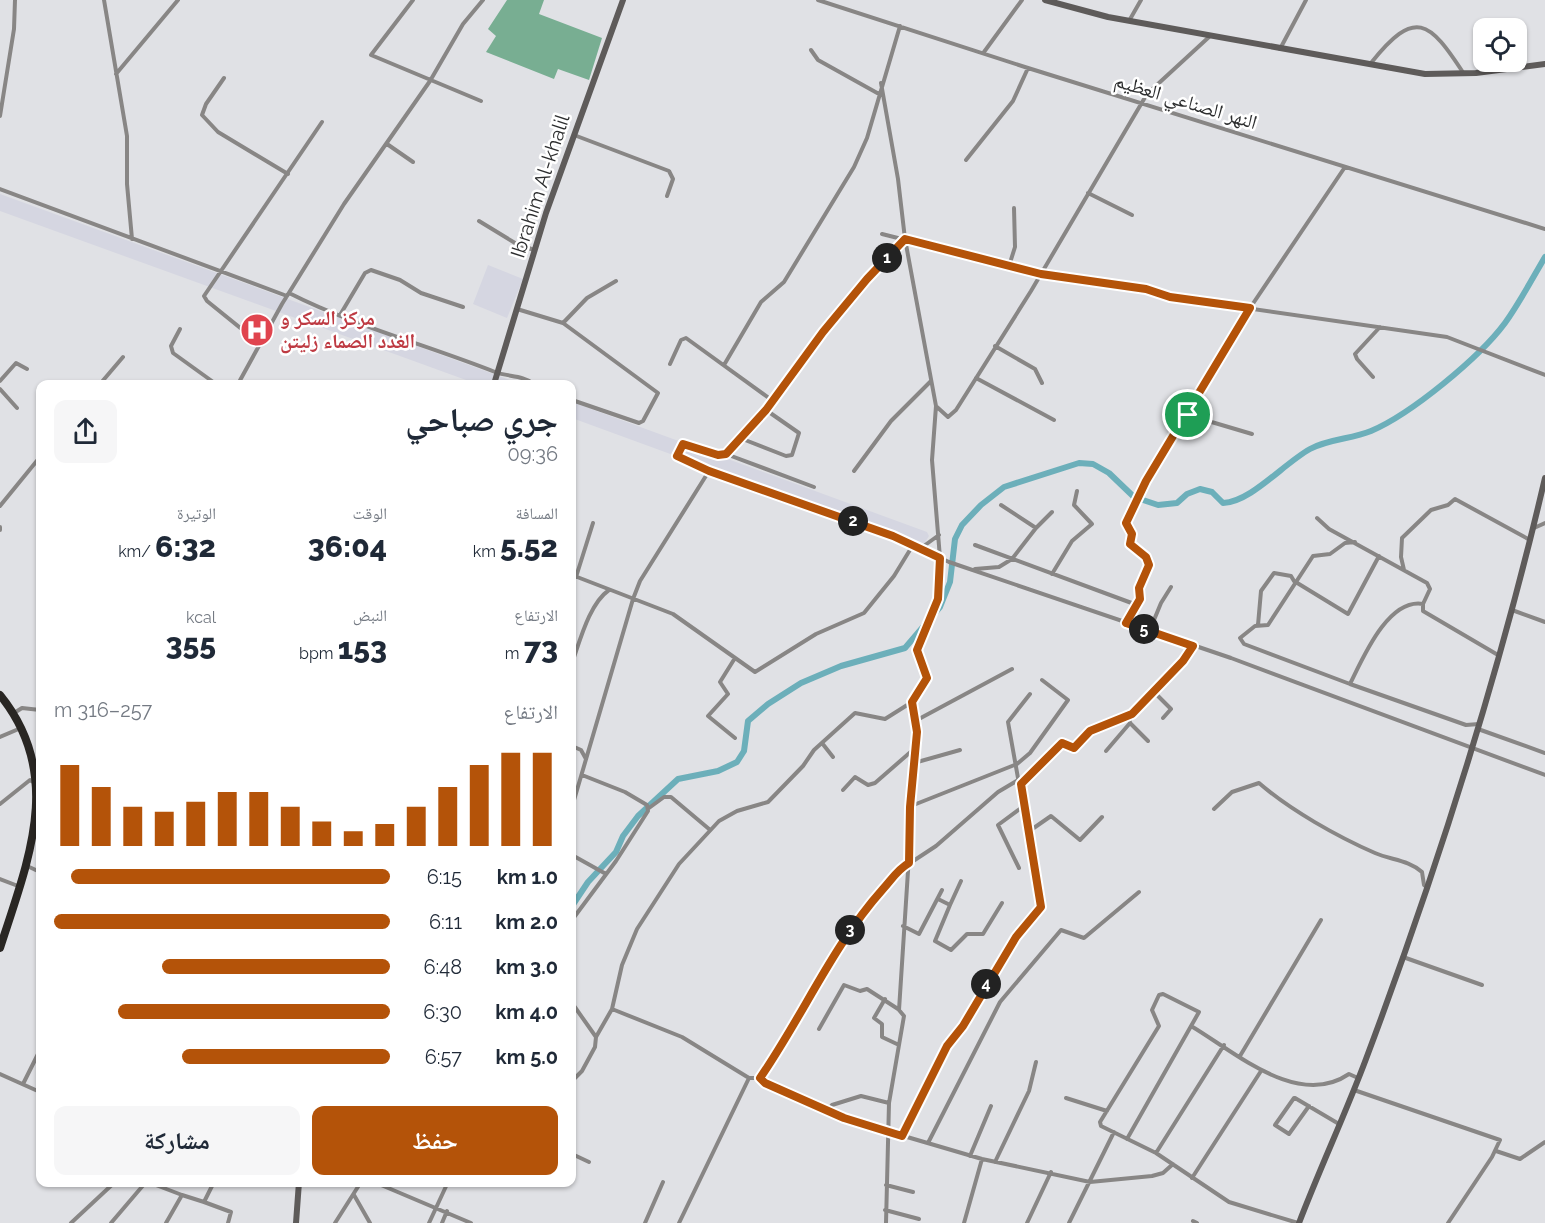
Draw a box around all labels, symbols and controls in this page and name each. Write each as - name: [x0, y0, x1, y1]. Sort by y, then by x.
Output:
- map controls: [1473, 18, 1527, 72]
- button: locate: [1473, 18, 1527, 72]
- street label: النهر الصناعي العظيم: [1111, 68, 1260, 138]
- street label: Ibrahim Al-khalil: [505, 111, 575, 261]
- pin: 1: [872, 243, 902, 273]
- text: 1: [883, 248, 891, 267]
- place label: مركز السكر و الغدد الصماء زليتن: [280, 306, 415, 354]
- hospital icon: مركز السكر و الغدد الصماء زليتن: [239, 312, 275, 348]
- pin: [1162, 389, 1213, 440]
- icon: arrive: [1171, 398, 1204, 431]
- button: share: [54, 400, 117, 463]
- text: جري صباحي: [405, 400, 558, 439]
- text: 09:36: [508, 442, 558, 466]
- text: الوتيرة: [177, 504, 216, 523]
- text: الوقت: [353, 504, 387, 523]
- text: المسافة: [516, 504, 558, 523]
- pin: 2: [838, 506, 868, 536]
- text: 2: [848, 511, 858, 530]
- text: 6:32: [155, 529, 216, 564]
- text: 36:04: [308, 529, 387, 564]
- text: 5.52: [500, 529, 558, 564]
- text: /km: [118, 542, 155, 561]
- text: km: [473, 542, 500, 561]
- text: النبض: [353, 606, 387, 625]
- text: الارتفاع: [514, 606, 558, 625]
- text: kcal: [186, 608, 216, 627]
- pin: 5: [1129, 614, 1159, 644]
- text: 5: [1140, 619, 1148, 638]
- text: 355: [165, 627, 216, 662]
- text: 153: [338, 631, 387, 666]
- text: 73: [524, 631, 558, 666]
- text: bpm: [299, 644, 338, 663]
- text: m: [505, 644, 524, 663]
- text: 257–316 m: [54, 698, 152, 722]
- text: الارتفاع: [503, 700, 558, 724]
- text: 6:15: [427, 865, 462, 889]
- text: 1.0 km: [497, 865, 558, 889]
- text: 6:11: [429, 910, 462, 934]
- text: 2.0 km: [495, 910, 558, 934]
- pin: 3: [835, 915, 865, 945]
- text: 3: [846, 920, 854, 939]
- text: 6:48: [423, 955, 462, 979]
- text: 3.0 km: [495, 955, 558, 979]
- pin: 4: [971, 969, 1001, 999]
- text: 4: [981, 974, 991, 993]
- text: 6:30: [423, 1000, 462, 1024]
- text: 4.0 km: [495, 1000, 558, 1024]
- text: 6:57: [425, 1045, 462, 1069]
- text: 5.0 km: [496, 1045, 558, 1069]
- button: مشاركة: [54, 1106, 300, 1175]
- button: حفظ: [312, 1106, 558, 1175]

